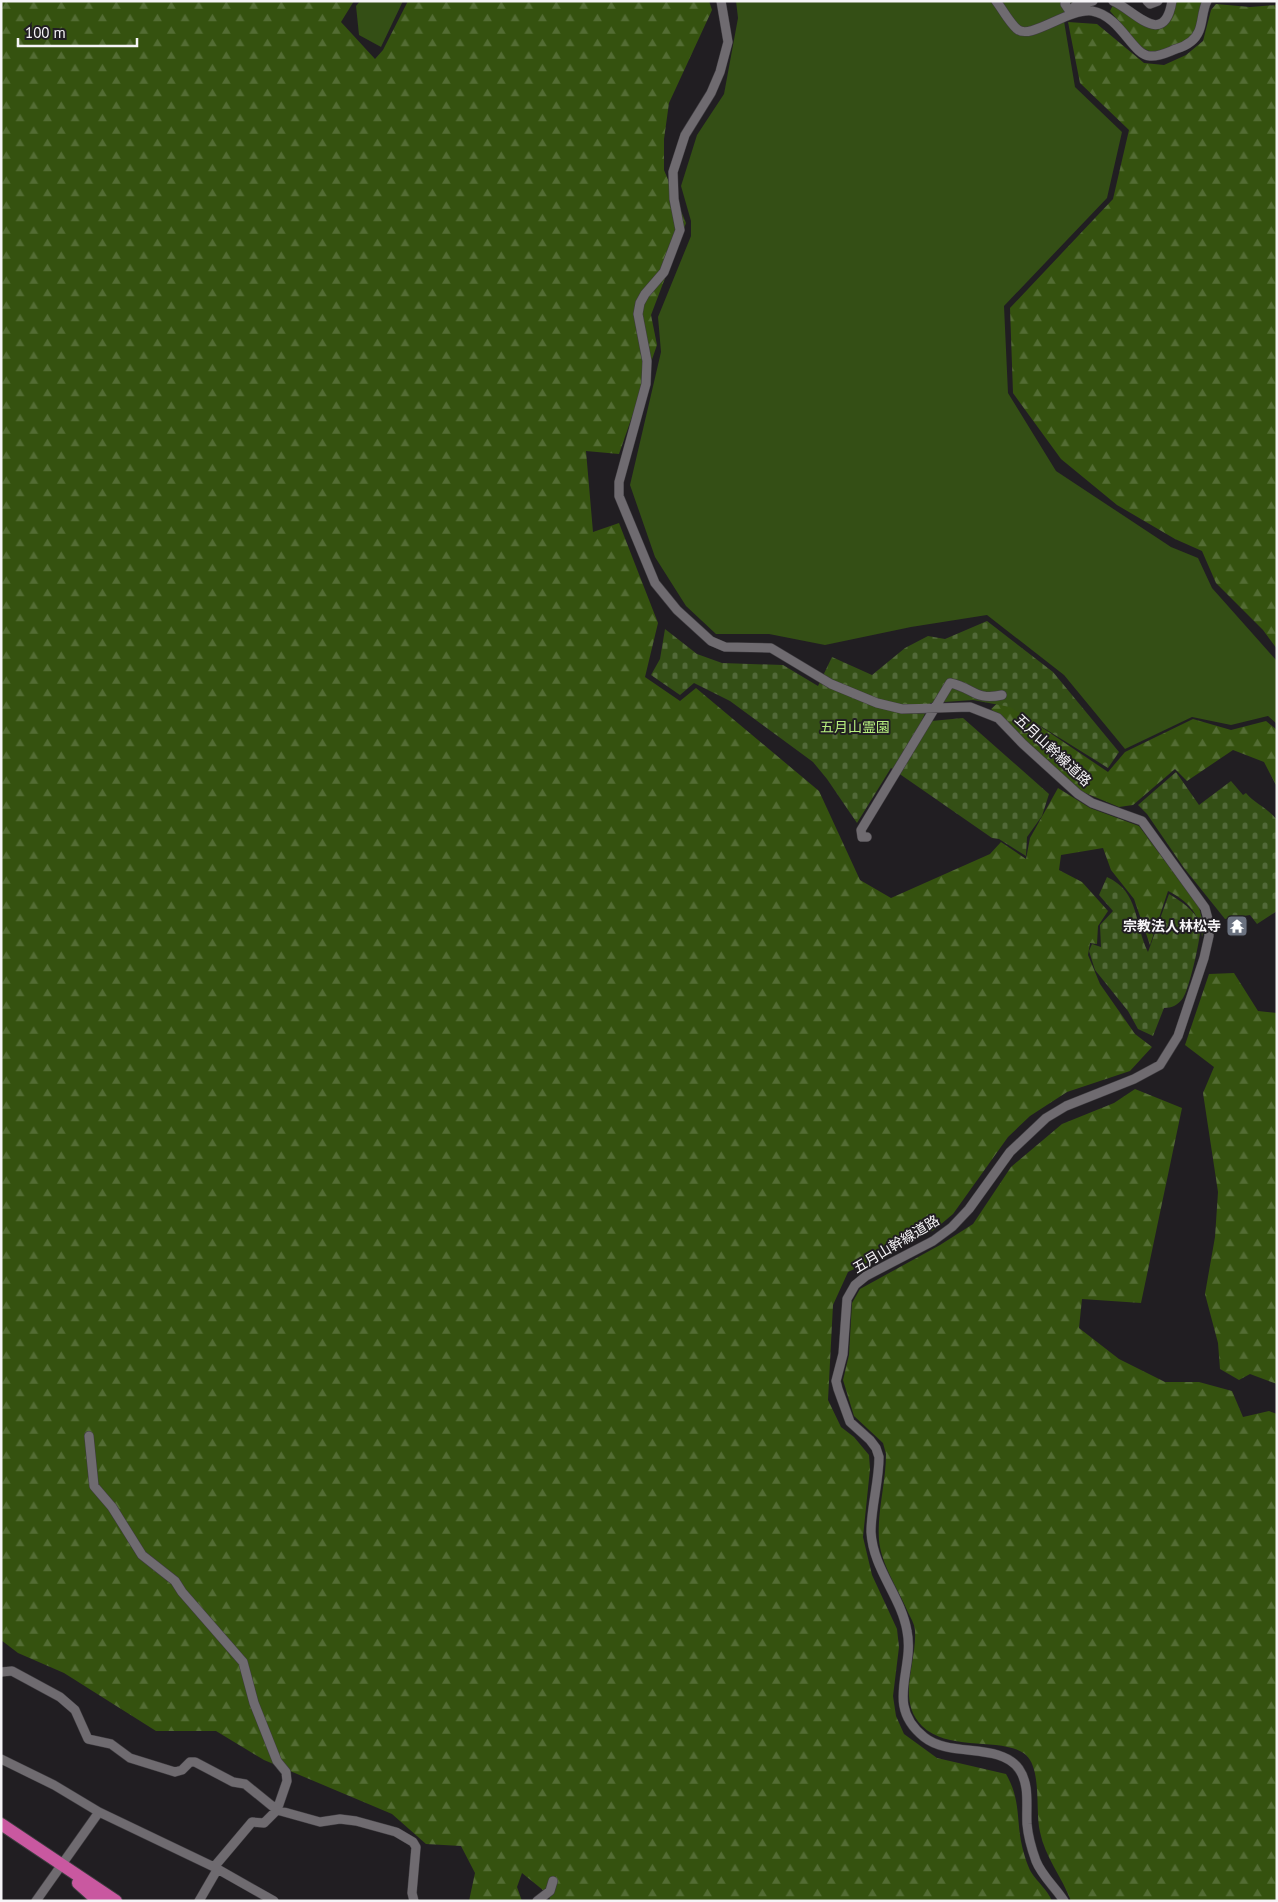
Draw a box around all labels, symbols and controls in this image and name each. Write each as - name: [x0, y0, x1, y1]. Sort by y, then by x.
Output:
- scale bar: [18, 15, 136, 47]
- text: 100 m: [25, 23, 66, 42]
- street label: 五月山幹線道路: [1011, 710, 1095, 790]
- park label: 五月山霊園: [820, 718, 890, 736]
- temple icon: 宗教法人林松寺: [1225, 914, 1249, 938]
- place label: 宗教法人林松寺: [1123, 917, 1221, 935]
- street label: 五月山幹線道路: [849, 1211, 943, 1277]

